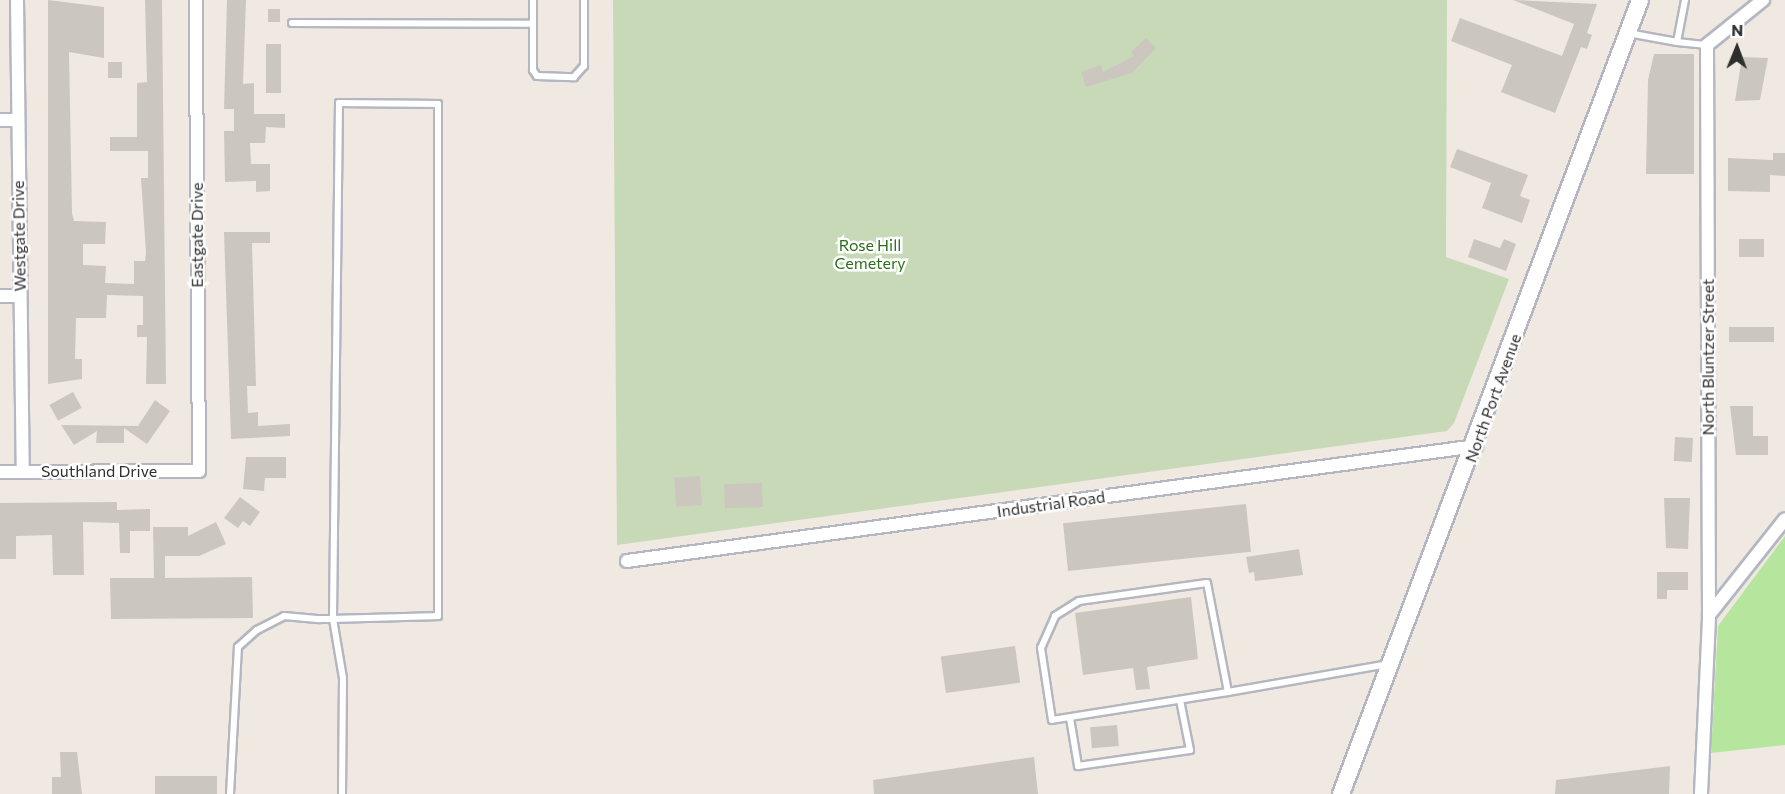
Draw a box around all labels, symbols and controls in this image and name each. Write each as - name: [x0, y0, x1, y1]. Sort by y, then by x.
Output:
- north arrow: [1707, 18, 1767, 78]
- text: N: [1731, 20, 1743, 39]
- street label: Westgate Drive: [8, 180, 30, 292]
- street label: Eastgate Drive: [187, 182, 207, 288]
- park label: Rose Hill Cemetery: [834, 235, 906, 273]
- street label: North Bluntzer Street: [1698, 279, 1718, 435]
- street label: North Port Avenue: [1461, 331, 1525, 465]
- street label: Southland Drive: [41, 461, 157, 481]
- street label: Industrial Road: [996, 487, 1106, 521]

